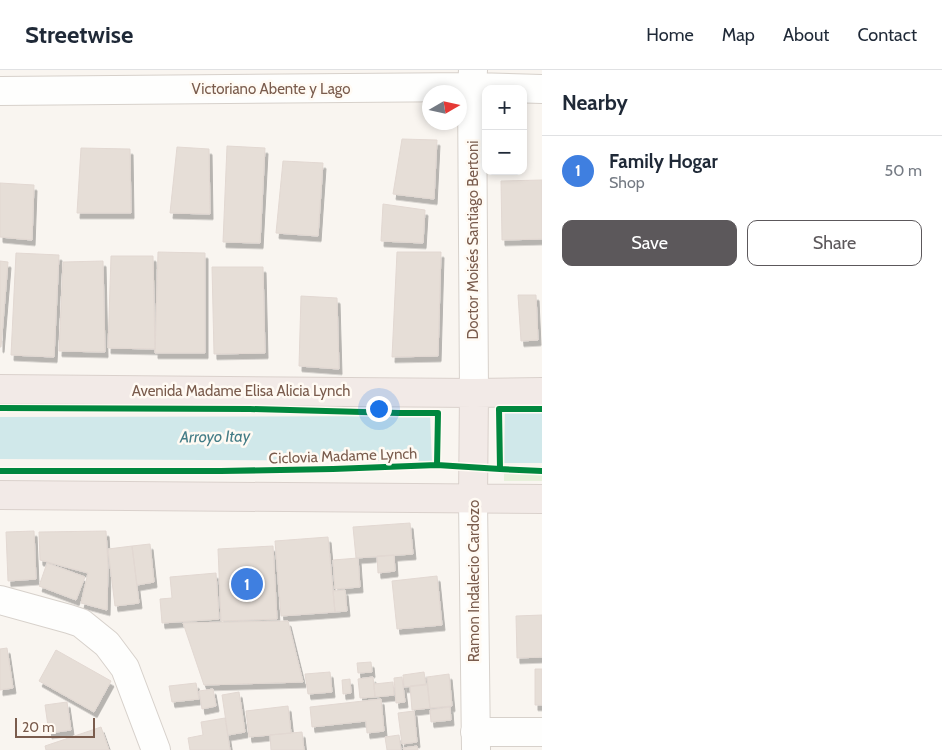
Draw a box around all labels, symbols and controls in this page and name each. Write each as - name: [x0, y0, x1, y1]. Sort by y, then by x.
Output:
- text: Streetwise: [25, 20, 133, 49]
- text: Home: [646, 24, 694, 46]
- text: Map: [722, 24, 755, 46]
- text: About: [783, 24, 829, 46]
- text: Contact: [857, 24, 917, 46]
- street label: Victoriano Abente y Lago: [191, 80, 351, 98]
- north arrow: [422, 85, 467, 130]
- map controls: [482, 85, 527, 175]
- button: +: [482, 85, 527, 130]
- text: Nearby: [562, 90, 628, 115]
- button: −: [482, 130, 527, 175]
- street label: Doctor Moisés Santiago Bertoni: [464, 140, 482, 340]
- text: Family Hogar: [609, 150, 718, 173]
- text: 1: [575, 161, 581, 180]
- text: 50 m: [885, 161, 922, 180]
- text: Shop: [609, 173, 645, 192]
- button: Save: [562, 220, 737, 266]
- button: Share: [747, 220, 922, 266]
- street label: Avenida Madame Elisa Alicia Lynch: [132, 382, 350, 400]
- your location: [366, 396, 392, 422]
- water label: Arroyo Itay: [179, 426, 251, 447]
- street label: Ciclovia Madame Lynch: [268, 444, 418, 468]
- street label: Ramon Indalecio Cardozo: [465, 500, 483, 662]
- pin: 1: [231, 565, 263, 603]
- scale bar: [15, 715, 95, 738]
- text: 20 m: [22, 718, 55, 736]

